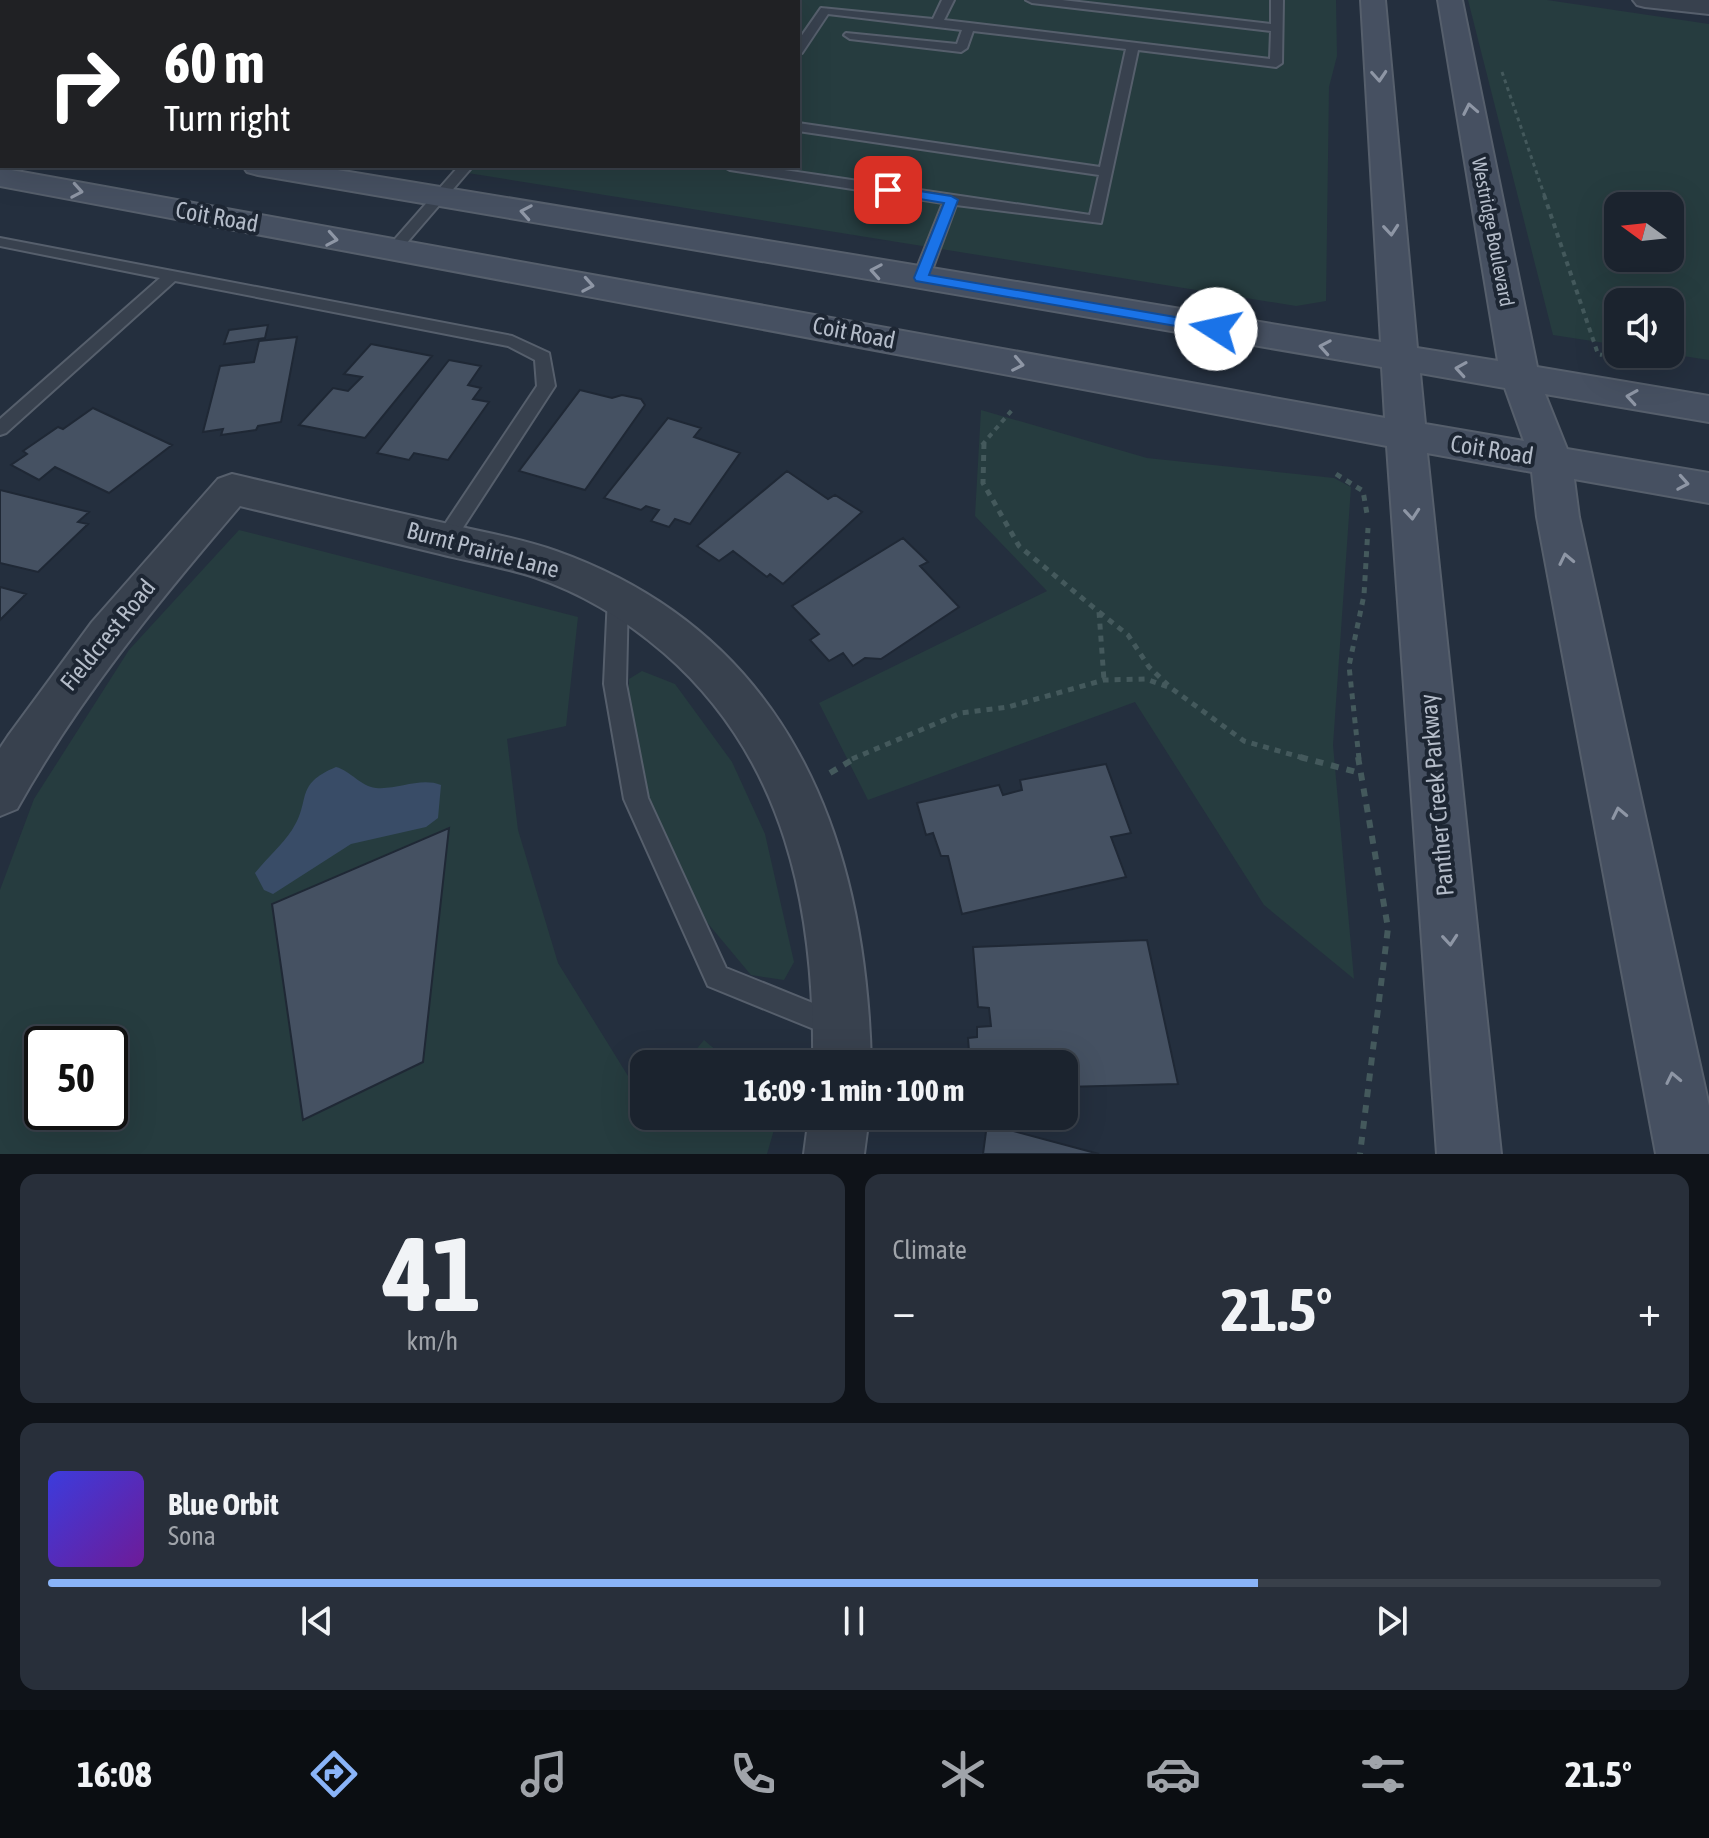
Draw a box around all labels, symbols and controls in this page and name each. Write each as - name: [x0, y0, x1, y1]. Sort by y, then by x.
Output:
- text: 60 m: [164, 31, 265, 95]
- icon: right: [32, 32, 136, 136]
- one-way arrow: [1370, 70, 1387, 83]
- text: Turn right: [164, 97, 291, 139]
- one-way arrow: [1462, 102, 1479, 116]
- pin: [854, 156, 922, 224]
- street label: Westridge Boulevard: [1468, 156, 1519, 308]
- icon: arrive: [866, 168, 910, 212]
- one-way arrow: [70, 182, 83, 199]
- north arrow: [1604, 192, 1684, 272]
- map controls: [1604, 192, 1684, 368]
- street label: Coit Road: [174, 196, 261, 237]
- one-way arrow: [520, 204, 533, 221]
- one-way arrow: [1383, 224, 1400, 237]
- one-way arrow: [326, 229, 339, 246]
- one-way arrow: [869, 263, 882, 280]
- one-way arrow: [581, 275, 595, 292]
- position arrow: [1174, 287, 1258, 371]
- button: sound: [1604, 288, 1684, 368]
- street label: Coit Road: [810, 311, 898, 354]
- one-way arrow: [1318, 340, 1332, 357]
- one-way arrow: [1011, 354, 1025, 371]
- one-way arrow: [1454, 361, 1468, 378]
- one-way arrow: [1625, 389, 1639, 406]
- street label: Coit Road: [1449, 430, 1535, 469]
- one-way arrow: [1676, 474, 1689, 491]
- one-way arrow: [1404, 508, 1421, 521]
- street label: Burnt Prairie Lane: [404, 516, 562, 583]
- one-way arrow: [1559, 552, 1576, 565]
- street label: Fieldcrest Road: [55, 574, 161, 696]
- street label: Panther Creek Parkway: [1414, 693, 1459, 897]
- one-way arrow: [1611, 807, 1628, 821]
- one-way arrow: [1441, 934, 1458, 947]
- speed limit sign: 50: [24, 1026, 128, 1130]
- one-way arrow: [1665, 1071, 1682, 1085]
- text: 16:09 · 1 min · 100 m: [744, 1073, 964, 1107]
- text: 41: [383, 1214, 481, 1333]
- text: Climate: [893, 1235, 967, 1265]
- text: 21.5°: [1221, 1275, 1333, 1344]
- text: −: [893, 1285, 915, 1335]
- text: +: [1638, 1285, 1661, 1335]
- text: km/h: [406, 1326, 458, 1356]
- text: Blue Orbit: [168, 1487, 279, 1521]
- text: Sona: [168, 1521, 216, 1551]
- icon: previous: [295, 1599, 339, 1643]
- icon: pause: [832, 1599, 876, 1643]
- icon: next: [1370, 1599, 1414, 1643]
- icon: directions: [306, 1746, 362, 1802]
- icon: music: [516, 1746, 572, 1802]
- icon: phone: [725, 1746, 781, 1802]
- icon: climate: [935, 1746, 991, 1802]
- icon: car: [1145, 1746, 1201, 1802]
- icon: filters: [1355, 1746, 1411, 1802]
- text: 16:08: [77, 1753, 152, 1795]
- text: 21.5°: [1565, 1753, 1632, 1795]

